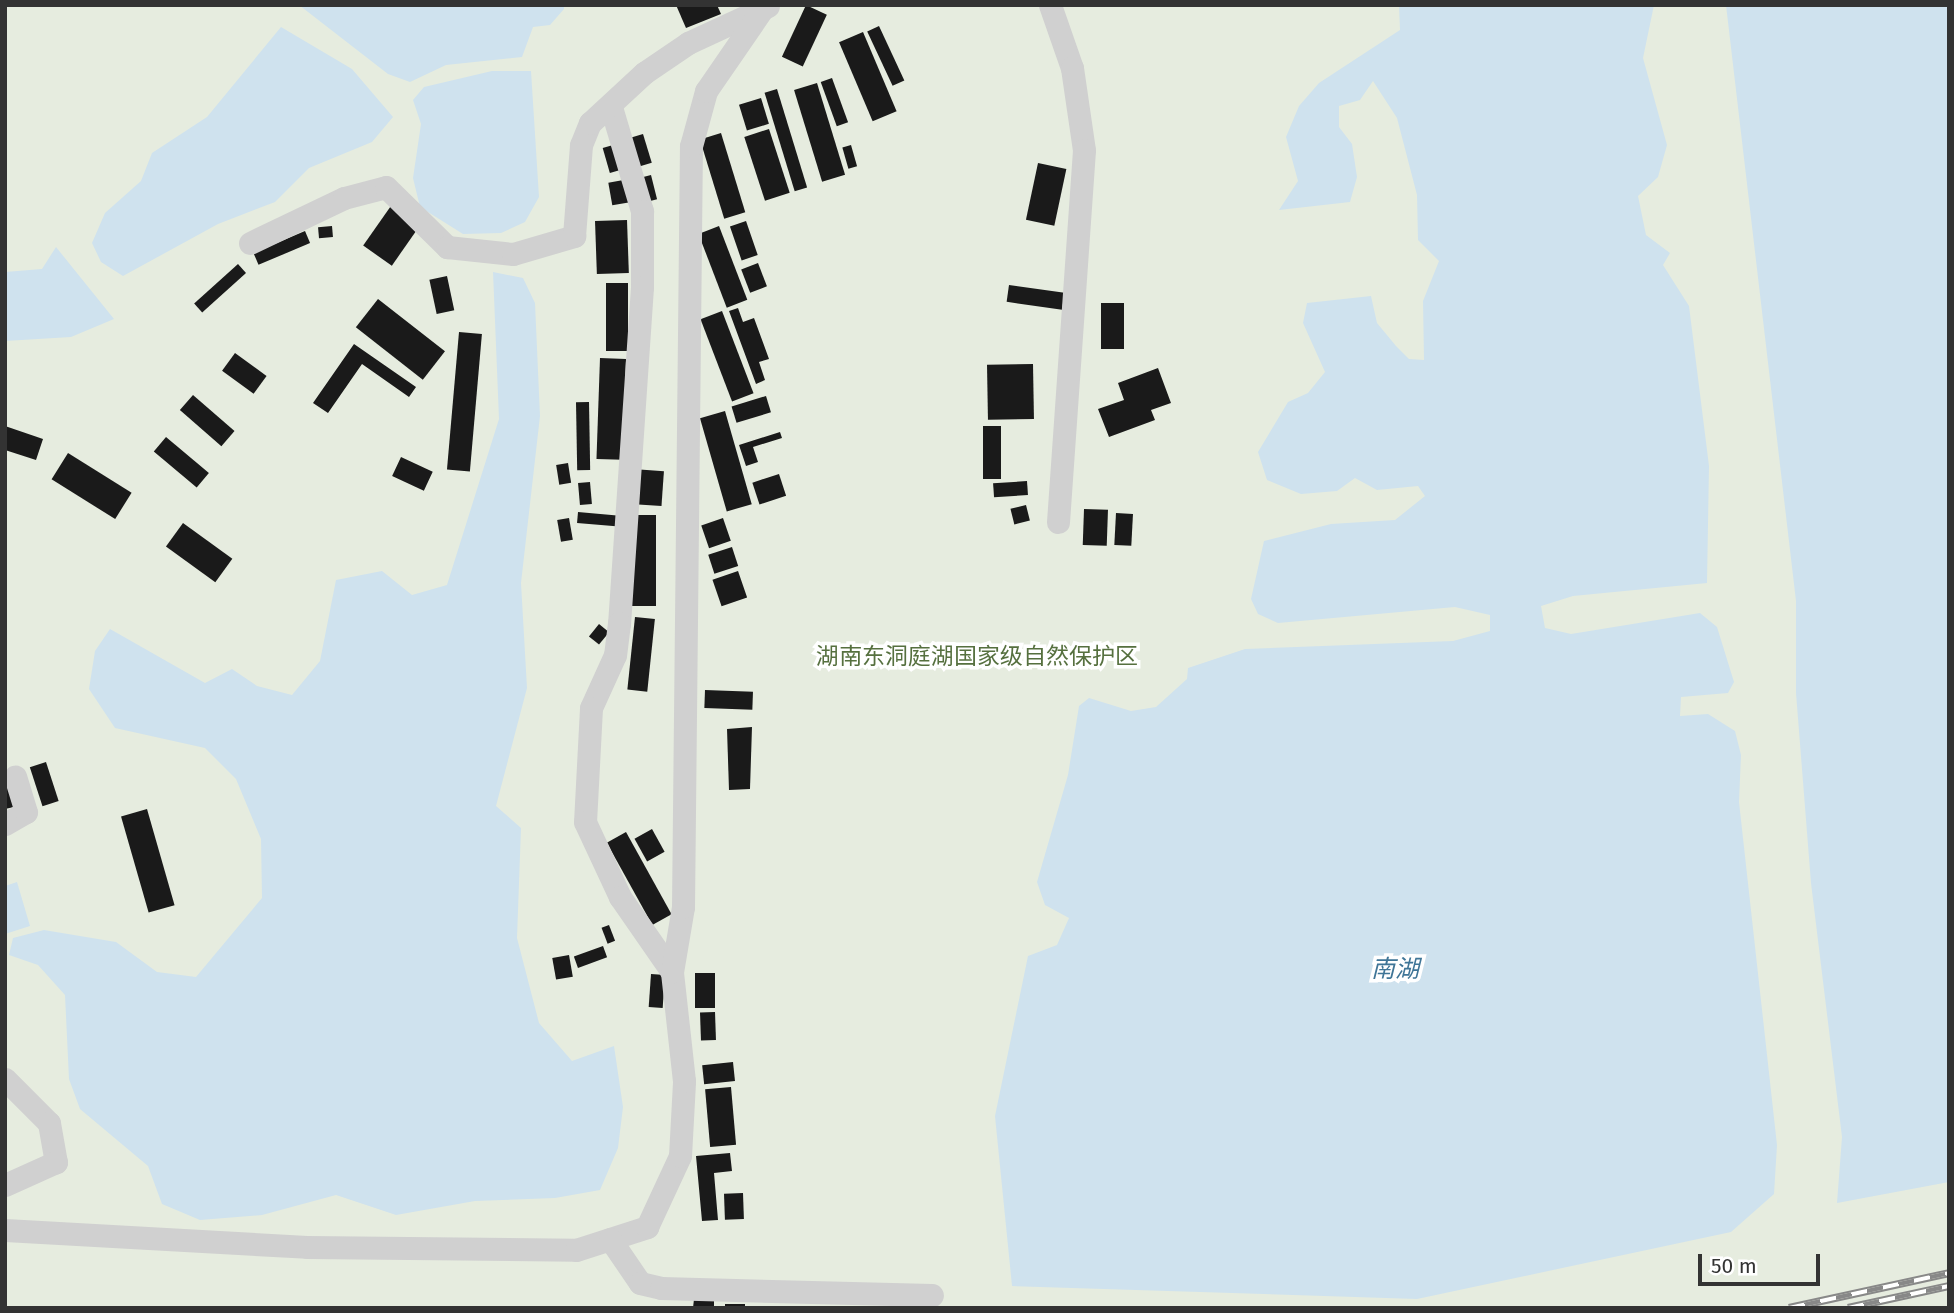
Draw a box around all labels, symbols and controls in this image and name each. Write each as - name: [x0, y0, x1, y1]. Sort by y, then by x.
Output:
- park label: 湖南东洞庭湖国家级自然保护区: [816, 642, 1138, 670]
- water label: 南湖: [1371, 956, 1419, 984]
- scale bar: [1702, 1240, 1825, 1284]
- text: 50 m: [1711, 1253, 1757, 1279]

